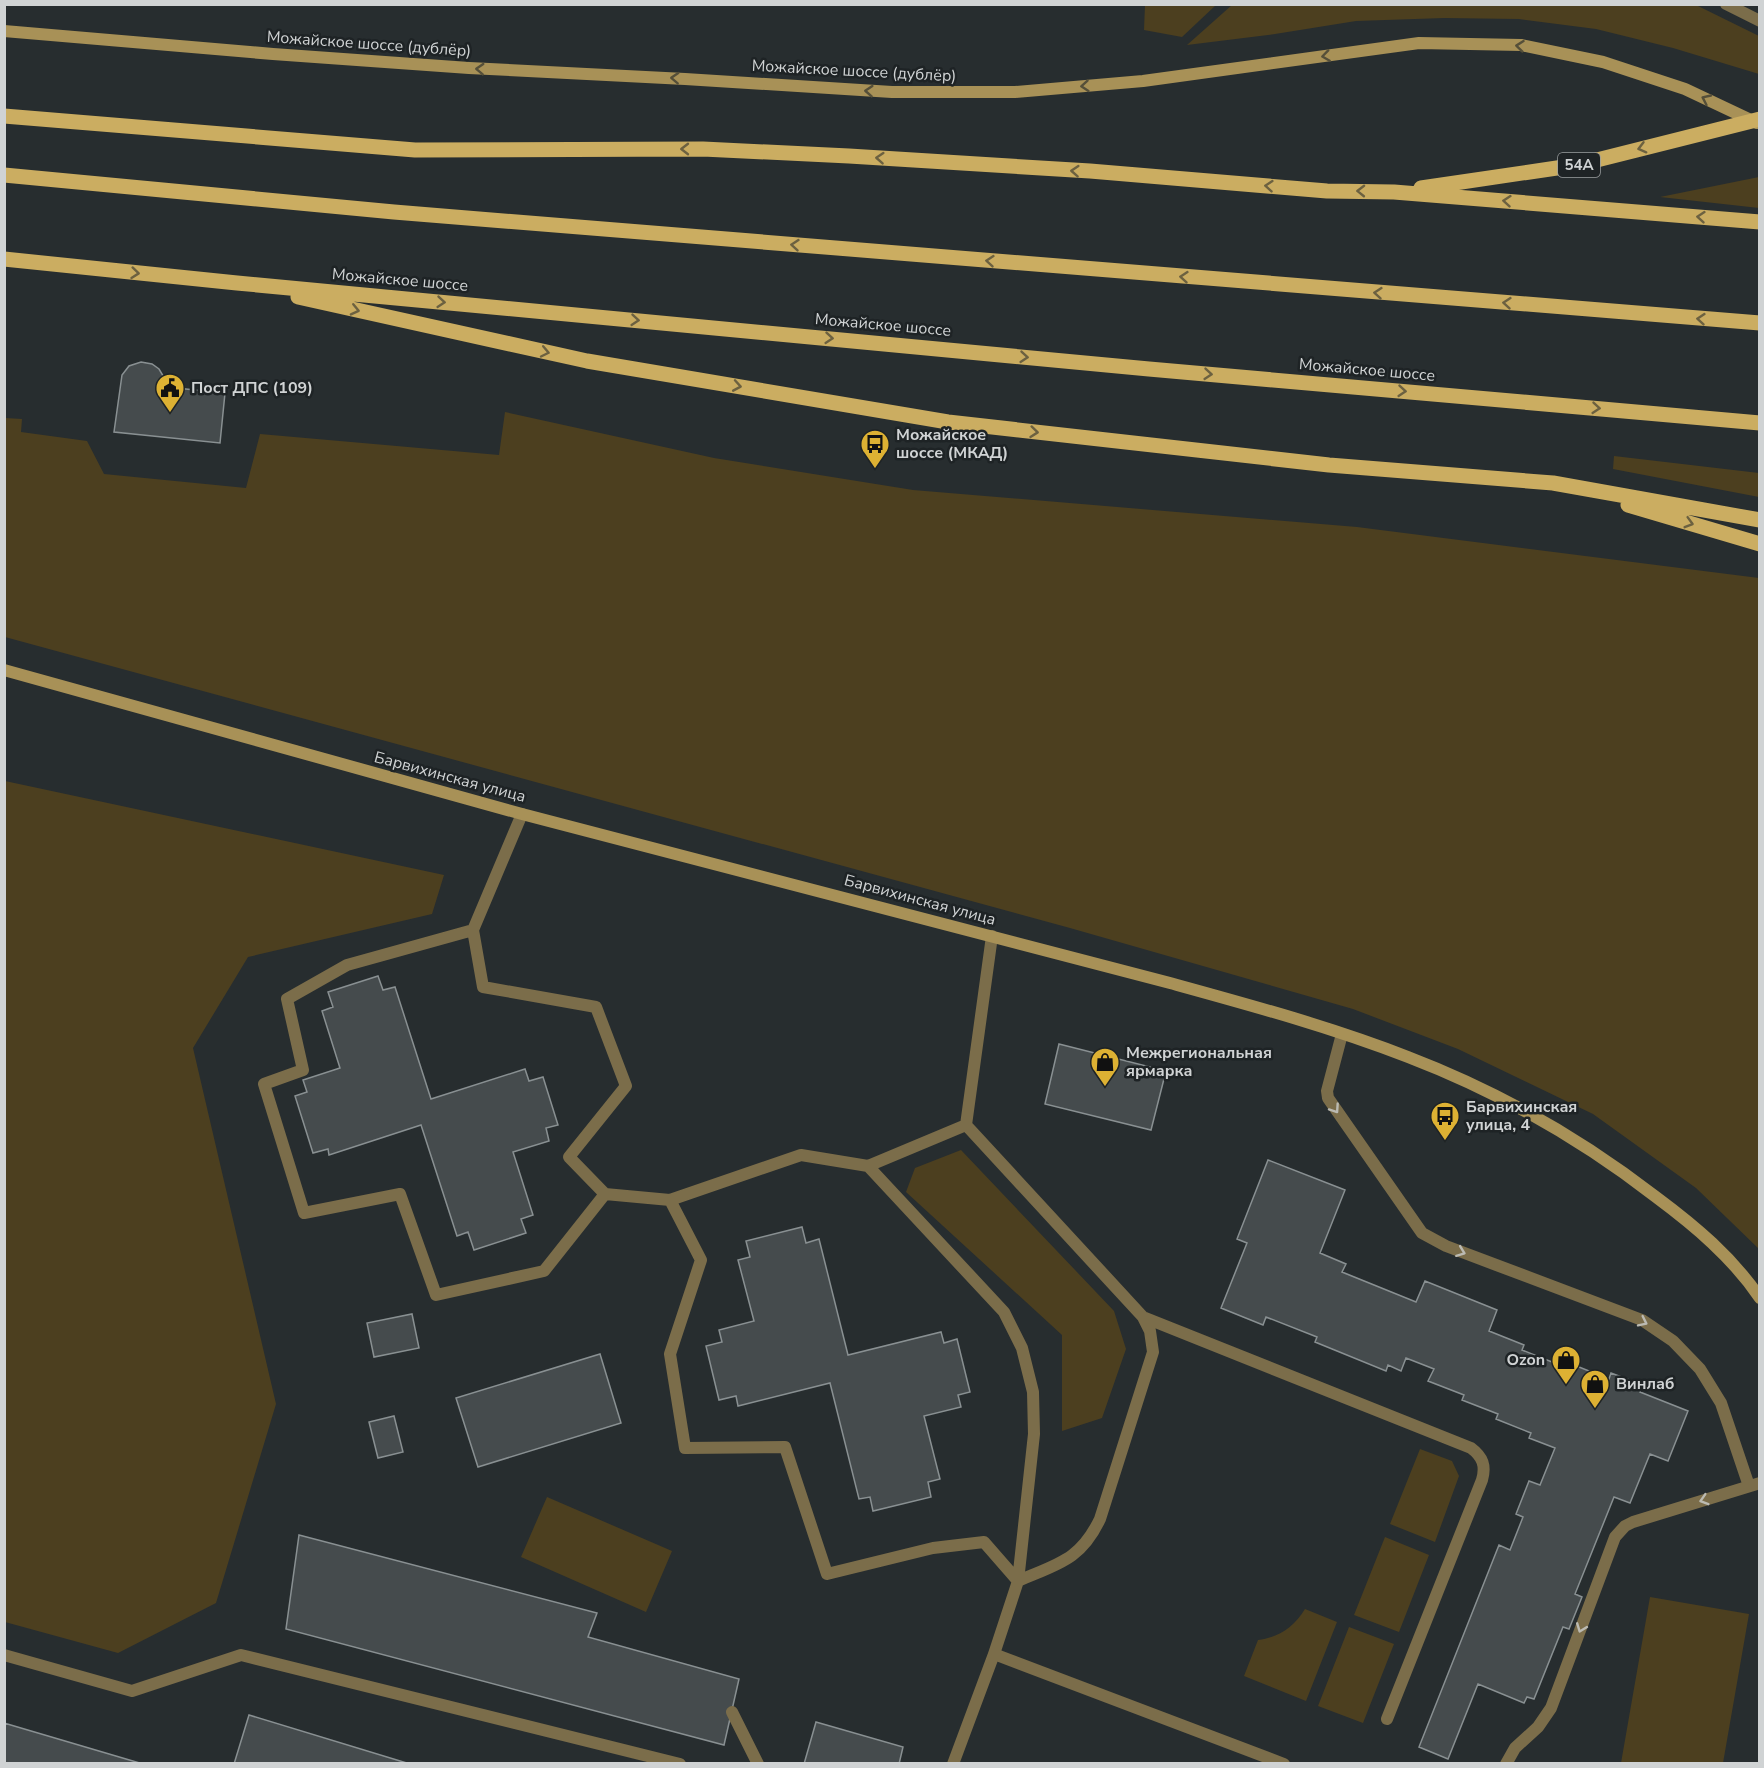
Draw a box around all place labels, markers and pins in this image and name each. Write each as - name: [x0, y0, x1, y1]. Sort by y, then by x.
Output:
- public building icon: Пост ДПС (109): [154, 372, 186, 414]
- place label: Пост ДПС (109): [191, 377, 313, 399]
- place label: Можайское шоссе (МКАД): [896, 424, 1008, 464]
- bus stop icon: Можайское шоссе (МКАД): [859, 428, 891, 470]
- place label: Межрегиональная ярмарка: [1126, 1042, 1272, 1082]
- shop icon: Межрегиональная ярмарка: [1089, 1046, 1121, 1088]
- place label: Барвихинская улица, 4: [1466, 1096, 1577, 1136]
- bus stop icon: Барвихинская улица, 4: [1429, 1100, 1461, 1142]
- shop icon: Ozon: [1550, 1344, 1582, 1386]
- place label: Ozon: [1506, 1349, 1545, 1371]
- shop icon: Винлаб: [1579, 1368, 1611, 1410]
- place label: Винлаб: [1616, 1373, 1674, 1395]

